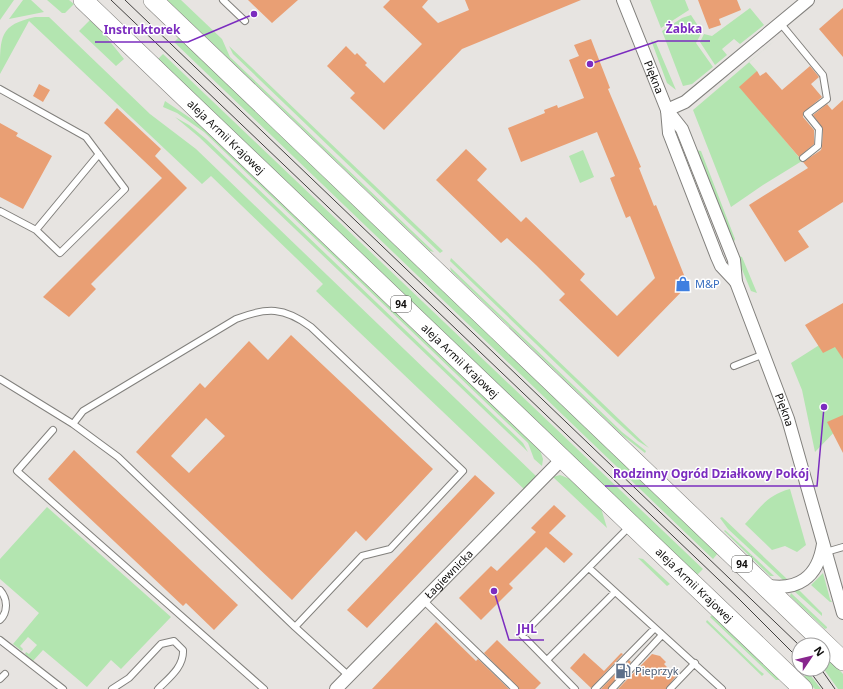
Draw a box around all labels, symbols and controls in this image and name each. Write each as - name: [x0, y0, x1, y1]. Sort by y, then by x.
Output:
- callout: Żabka: [658, 17, 710, 41]
- callout: Instruktorek: [95, 18, 188, 42]
- text: Żabka: [666, 20, 702, 37]
- text: Instruktorek: [104, 21, 181, 38]
- street label: Piękna: [641, 58, 668, 96]
- street label: aleja Armii Krajowej: [184, 96, 268, 177]
- shop icon: M&P: [674, 275, 692, 293]
- place label: M&P: [695, 276, 720, 291]
- road number: 94: [391, 296, 411, 312]
- street label: aleja Armii Krajowej: [418, 320, 502, 401]
- street label: Piękna: [772, 391, 798, 428]
- callout: Rodzinny Ogród Działkowy Pokój: [605, 462, 817, 486]
- text: Rodzinny Ogród Działkowy Pokój: [613, 465, 809, 482]
- street label: aleja Armii Krajowej: [653, 544, 737, 625]
- street label: Łagiewnicka: [421, 546, 476, 602]
- road number: 94: [732, 556, 752, 572]
- callout: JHL: [509, 616, 544, 640]
- text: JHL: [516, 620, 537, 637]
- north arrow: [791, 637, 831, 677]
- text: N: [811, 643, 828, 659]
- fuel station icon: Pieprzyk: [614, 662, 632, 680]
- place label: Pieprzyk: [635, 663, 679, 678]

